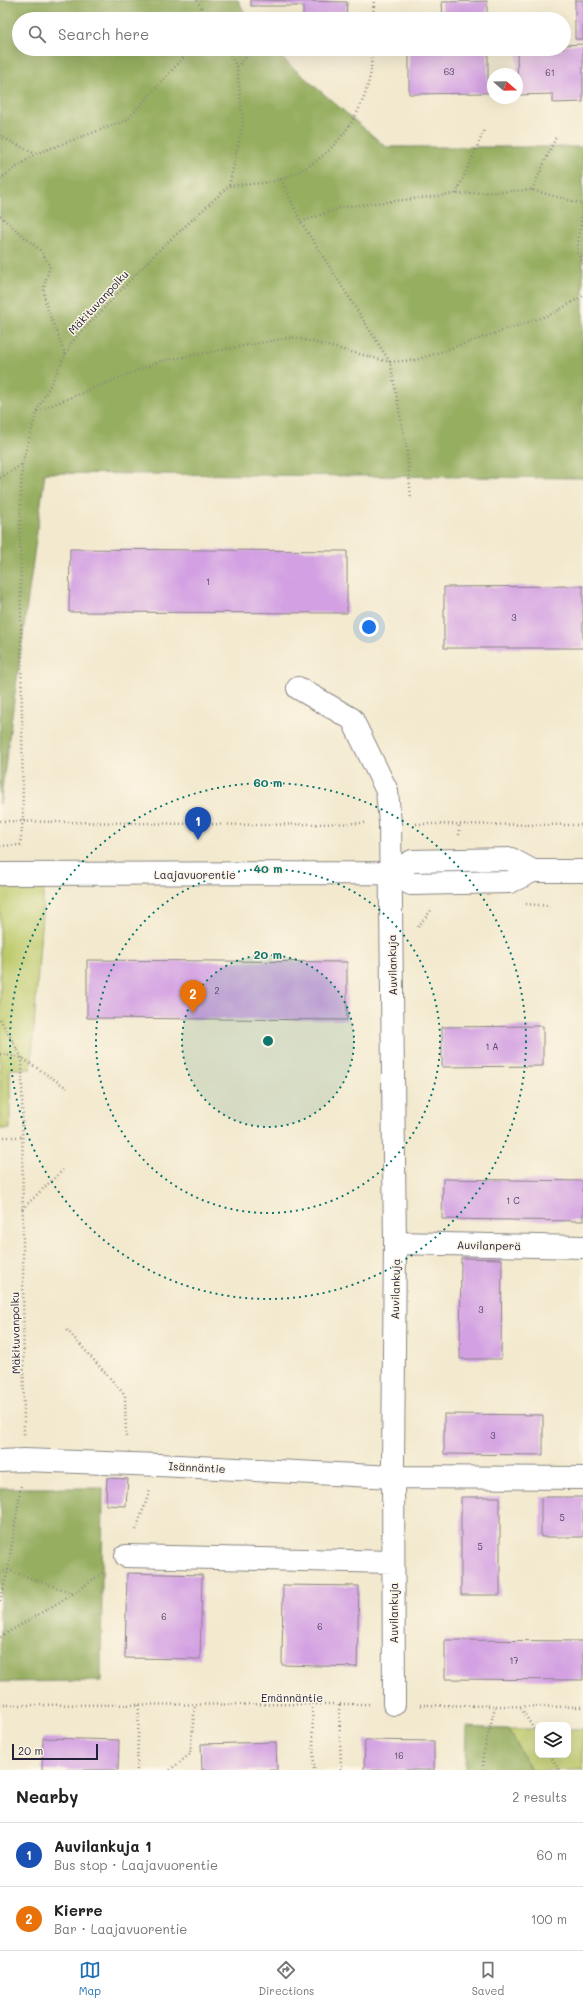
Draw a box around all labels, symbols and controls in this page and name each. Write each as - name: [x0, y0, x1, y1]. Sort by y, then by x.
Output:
- search box: [12, 12, 571, 56]
- icon: search: [26, 23, 48, 45]
- text: Search here: [58, 24, 149, 44]
- house number: 63: [444, 66, 454, 77]
- house number: 61: [545, 67, 555, 78]
- north arrow: [487, 68, 523, 104]
- street label: Mäkituvanpolku: [64, 267, 132, 337]
- house number: 1: [206, 576, 210, 587]
- house number: 3: [511, 612, 517, 623]
- your location: [359, 617, 379, 637]
- text: 60 m: [254, 774, 282, 790]
- pin: 1: [185, 807, 211, 840]
- text: 40 m: [253, 860, 283, 876]
- street label: Laajavuorentie: [154, 867, 236, 882]
- street label: Auvilankuja: [384, 934, 400, 996]
- text: 20 m: [254, 946, 282, 962]
- pin: 2: [180, 980, 206, 1013]
- house number: 2: [214, 985, 220, 996]
- centre of rings: [261, 1034, 275, 1048]
- house number: 1 A: [485, 1041, 499, 1052]
- house number: 1 C: [506, 1195, 520, 1206]
- street label: Auvilanperä: [457, 1237, 522, 1253]
- street label: Auvilankuja: [387, 1258, 403, 1320]
- street label: Mäkituvanpolku: [7, 1292, 23, 1374]
- house number: 3: [478, 1304, 484, 1315]
- house number: 3: [490, 1430, 496, 1441]
- street label: Isännäntie: [168, 1458, 226, 1476]
- house number: 5: [559, 1512, 565, 1523]
- house number: 5: [477, 1541, 483, 1552]
- street label: Auvilankuja: [386, 1582, 401, 1643]
- house number: 6: [161, 1611, 167, 1622]
- house number: 6: [317, 1621, 323, 1632]
- house number: 17: [509, 1655, 519, 1666]
- street label: Emännäntie: [261, 1690, 323, 1705]
- map controls: [535, 1722, 571, 1758]
- button: layers: [535, 1722, 571, 1758]
- scale bar: [12, 1742, 98, 1761]
- text: 20 m: [18, 1743, 43, 1758]
- house number: 16: [394, 1750, 404, 1761]
- text: Nearby: [16, 1785, 78, 1807]
- text: 2 results: [512, 1788, 567, 1805]
- text: Auvilankuja 1: [54, 1836, 152, 1856]
- text: 1: [26, 1846, 32, 1863]
- text: 60 m: [537, 1846, 567, 1863]
- text: Bus stop · Laajavuorentie: [54, 1856, 218, 1873]
- text: Kierre: [54, 1900, 102, 1920]
- text: 2: [25, 1910, 33, 1927]
- text: 100 m: [531, 1910, 567, 1927]
- text: Bar · Laajavuorentie: [54, 1920, 187, 1937]
- tab: Map: [79, 1959, 101, 1998]
- tab: Directions: [258, 1959, 314, 1998]
- tab: Saved: [472, 1959, 504, 1998]

